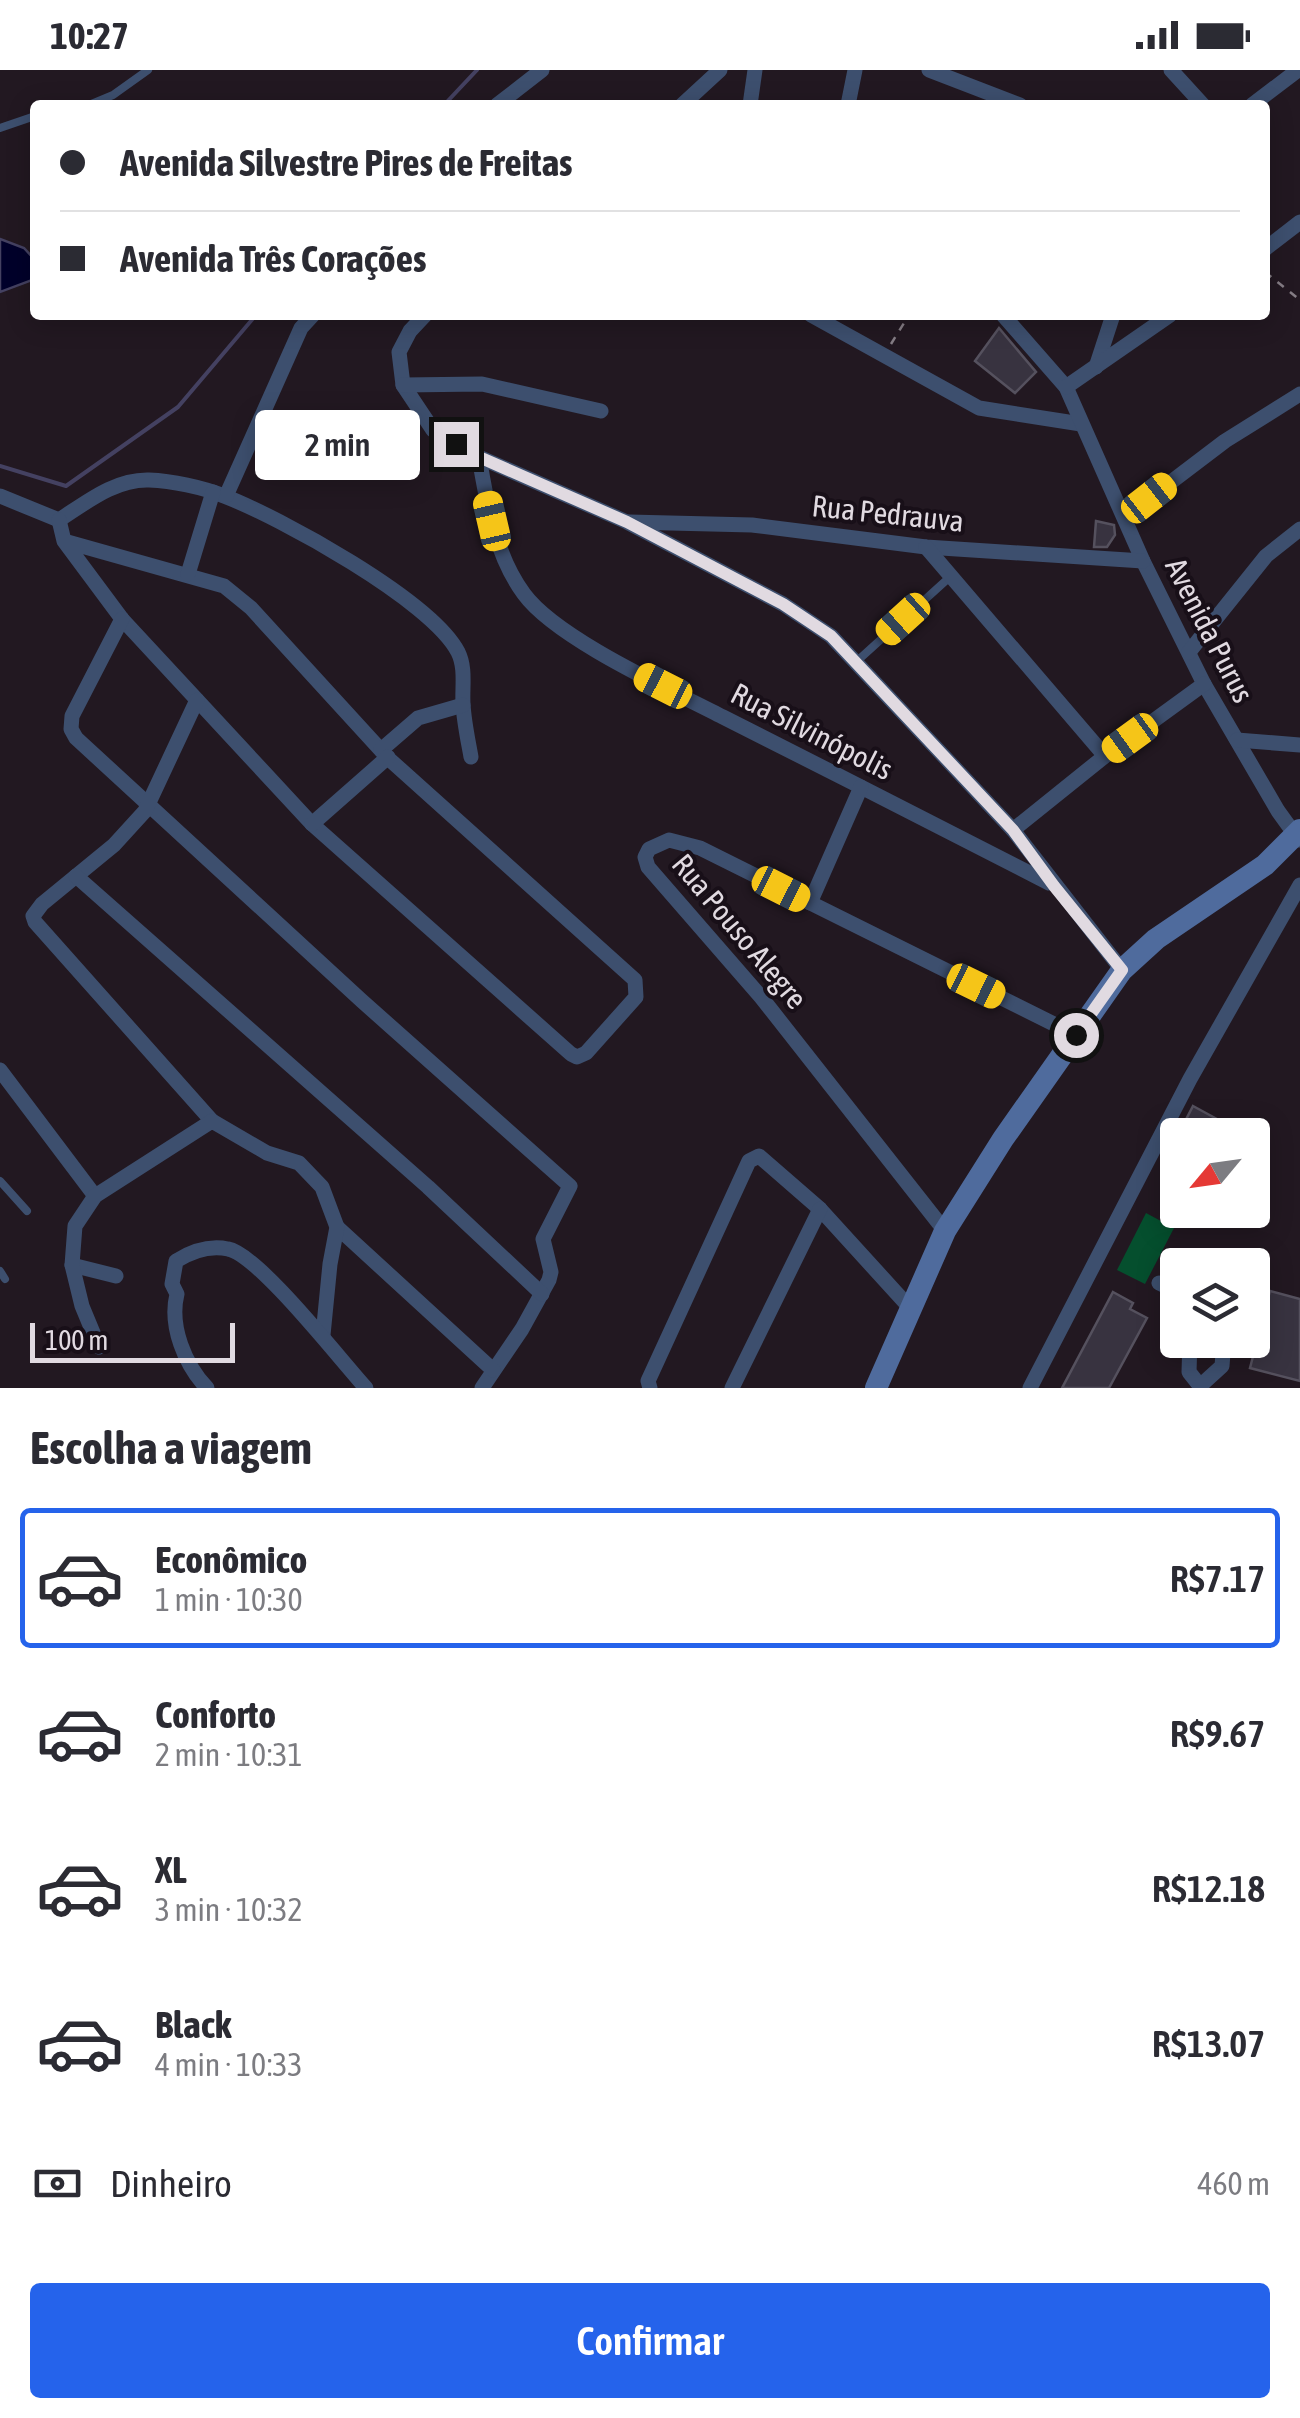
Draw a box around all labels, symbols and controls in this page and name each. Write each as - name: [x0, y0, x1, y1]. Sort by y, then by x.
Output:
- text: 10:27: [50, 14, 129, 57]
- text: Avenida Silvestre Pires de Freitas: [120, 141, 572, 184]
- text: Avenida Três Corações: [120, 237, 426, 280]
- callout: 2 min: [256, 409, 421, 479]
- route end: [434, 422, 479, 467]
- text: 2 min: [305, 426, 370, 463]
- car: [1116, 468, 1182, 528]
- car: [471, 488, 513, 554]
- street label: Rua Pedrauva: [810, 488, 966, 538]
- street label: Avenida Purus: [1159, 552, 1261, 708]
- car: [871, 588, 935, 650]
- car: [629, 659, 697, 713]
- street label: Rua Silvinópolis: [726, 676, 898, 786]
- car: [1097, 708, 1163, 768]
- street label: Rua Pouso Alegre: [666, 847, 814, 1015]
- car: [747, 862, 815, 916]
- car: [942, 959, 1010, 1013]
- route start: [1054, 1013, 1099, 1058]
- north arrow: [1160, 1118, 1270, 1228]
- map controls: [1160, 1118, 1270, 1358]
- button: layers: [1160, 1248, 1270, 1358]
- scale bar: [30, 1318, 235, 1362]
- text: 100 m: [45, 1324, 108, 1356]
- text: Escolha a viagem: [30, 1422, 312, 1474]
- icon: car: [35, 1533, 125, 1623]
- text: Econômico: [155, 1538, 307, 1581]
- text: R$7.17: [1170, 1557, 1265, 1600]
- text: 1 min · 10:30: [155, 1581, 302, 1618]
- icon: car: [35, 1688, 125, 1778]
- text: Conforto: [155, 1693, 276, 1736]
- text: R$9.67: [1170, 1712, 1265, 1755]
- text: 2 min · 10:31: [155, 1736, 302, 1773]
- icon: car: [35, 1843, 125, 1933]
- text: XL: [155, 1848, 187, 1891]
- text: R$12.18: [1152, 1867, 1265, 1910]
- text: 3 min · 10:32: [155, 1891, 302, 1928]
- icon: car: [35, 1998, 125, 2088]
- text: Black: [155, 2003, 232, 2046]
- text: R$13.07: [1152, 2022, 1265, 2065]
- text: 4 min · 10:33: [155, 2046, 302, 2083]
- icon: cash: [30, 2156, 85, 2211]
- text: Dinheiro: [110, 2162, 232, 2205]
- text: 460 m: [1197, 2165, 1270, 2202]
- button: Confirmar: [30, 2283, 1270, 2398]

